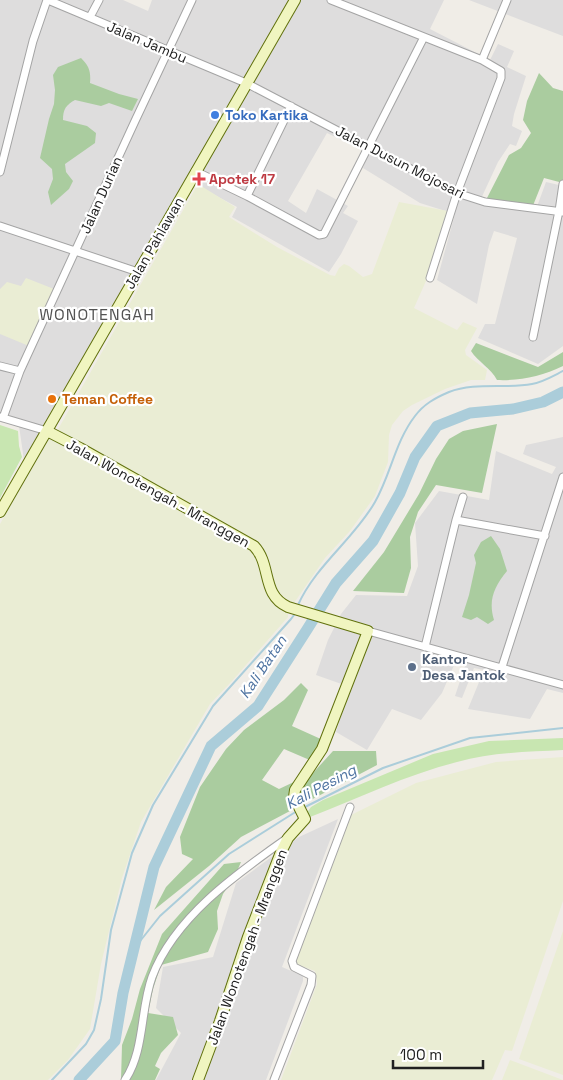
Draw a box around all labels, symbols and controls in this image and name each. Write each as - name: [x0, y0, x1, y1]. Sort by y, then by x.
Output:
- street label: Jalan Jambu: [104, 17, 190, 67]
- place label: Toko Kartika: [225, 106, 308, 124]
- marker: Toko Kartika: [209, 109, 221, 121]
- street label: Jalan Dusun Mojosari: [332, 122, 468, 202]
- street label: Jalan Durian: [76, 153, 126, 237]
- place label: Apotek 17: [209, 170, 275, 188]
- marker: Apotek 17: [193, 173, 205, 185]
- street label: Jalan Pahlawan: [120, 194, 188, 292]
- district label: WONOTENGAH: [39, 304, 155, 325]
- place label: Teman Coffee: [62, 390, 153, 408]
- marker: Teman Coffee: [46, 393, 58, 405]
- street label: Jalan Wonotengah - Mranggen: [63, 435, 253, 551]
- water label: Kali Batan: [235, 631, 291, 702]
- place label: Kantor Desa Jantok: [422, 650, 506, 684]
- marker: Kantor Desa Jantok: [406, 661, 418, 673]
- water label: Kali Pesing: [282, 759, 360, 813]
- street label: Jalan Wonotengah - Mranggen: [203, 847, 291, 1047]
- scale bar: [393, 1038, 483, 1070]
- text: 100 m: [400, 1045, 442, 1064]

